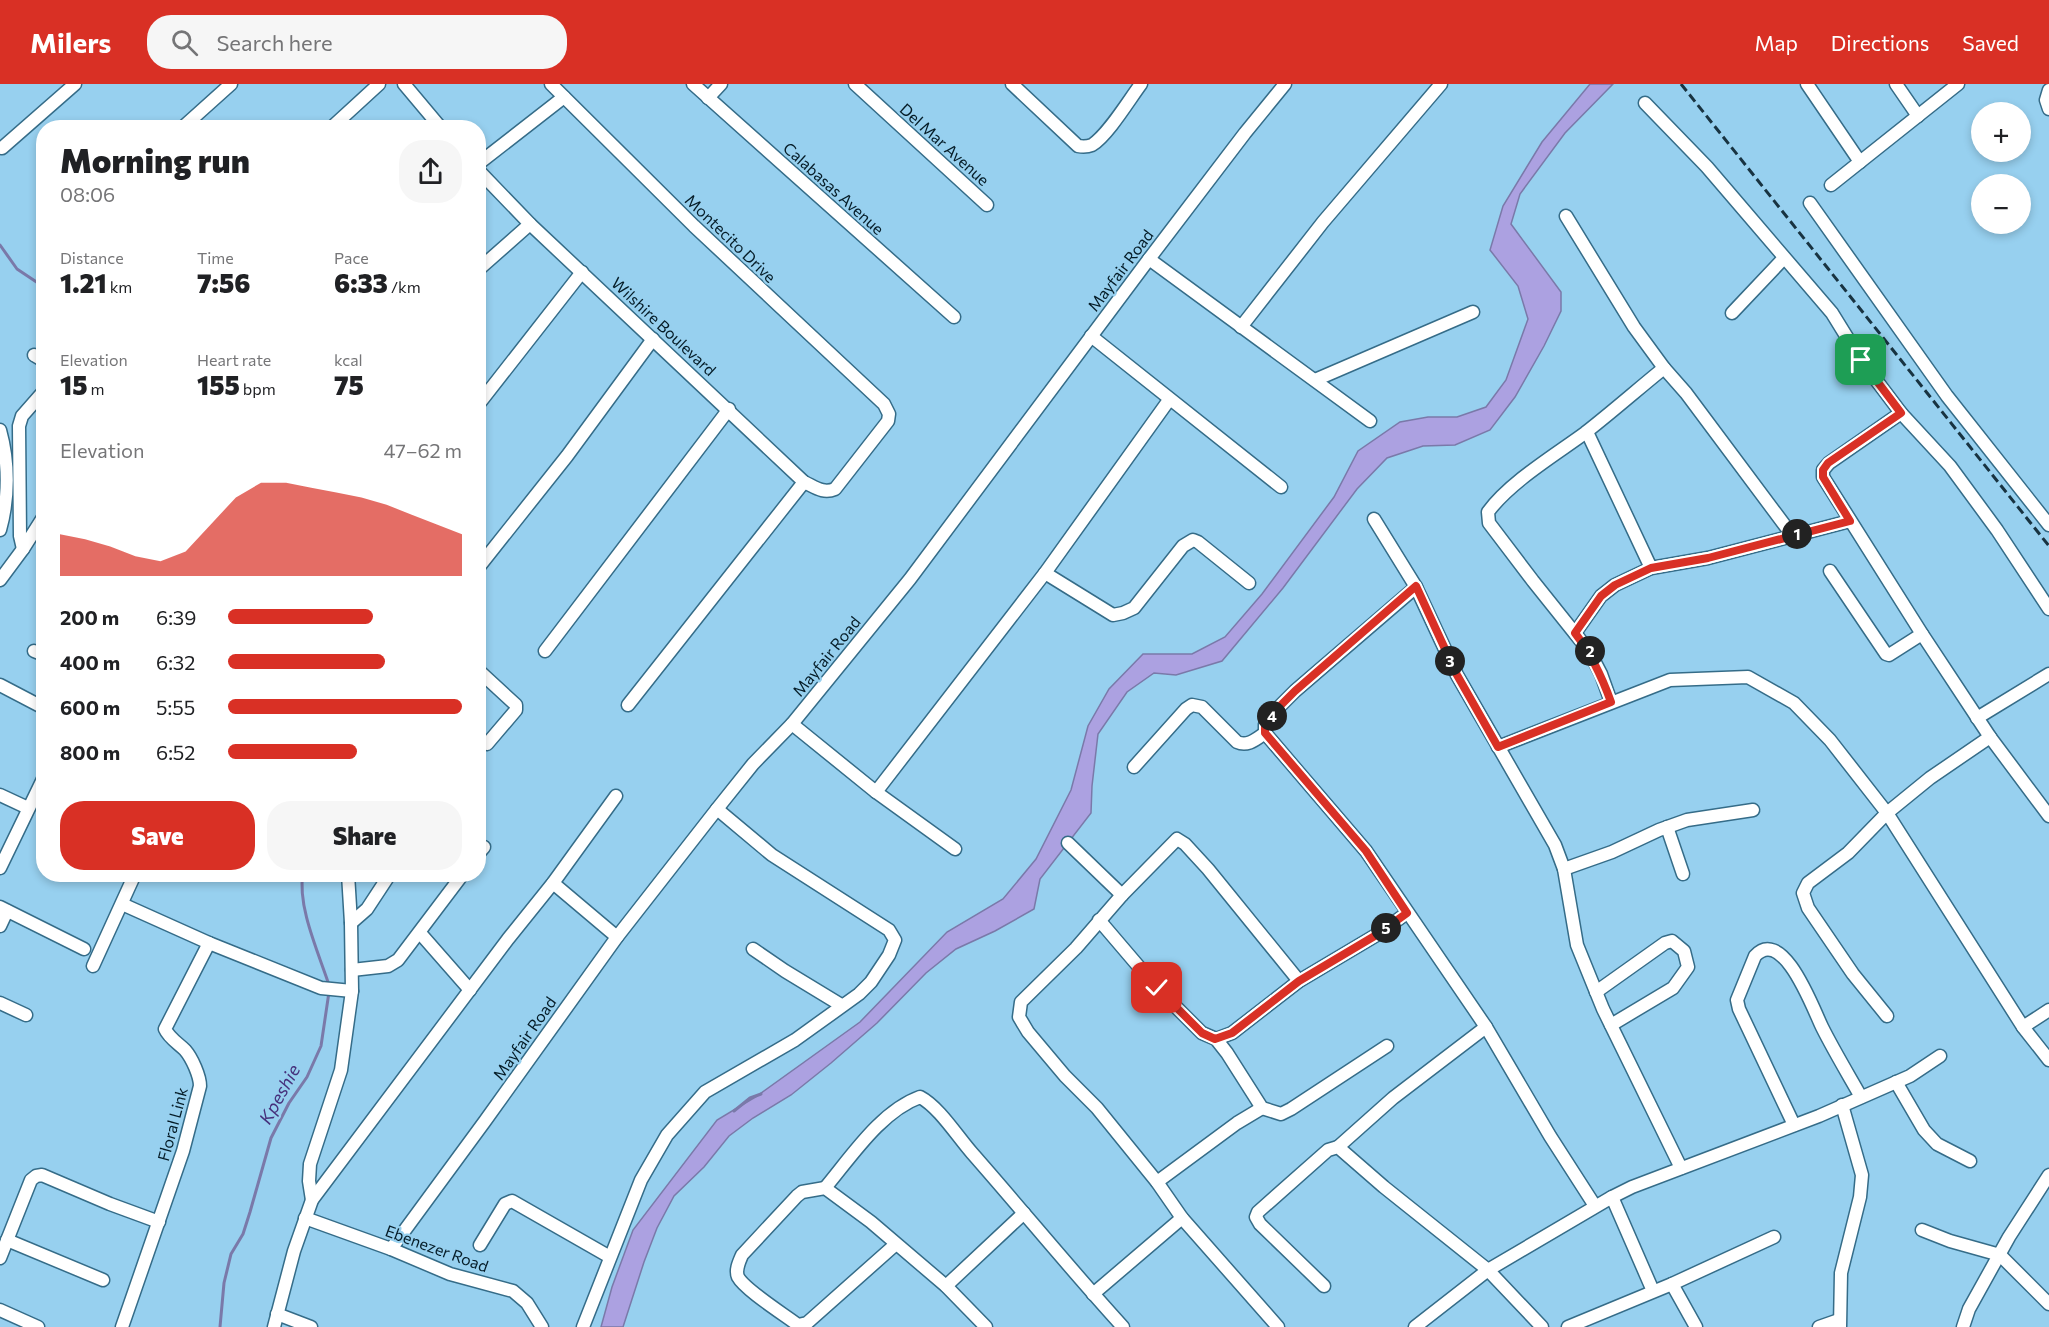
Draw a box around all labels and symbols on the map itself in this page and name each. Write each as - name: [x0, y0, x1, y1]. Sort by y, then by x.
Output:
- street label: Del Mar Avenue: [896, 99, 994, 189]
- street label: Calabasas Avenue: [780, 138, 888, 238]
- street label: Montecito Drive: [682, 190, 780, 286]
- street label: Mayfair Road: [1083, 226, 1157, 314]
- street label: Wilshire Boulevard: [608, 273, 720, 379]
- pin: [1835, 334, 1886, 385]
- pin: 1: [1782, 519, 1812, 549]
- street label: Mayfair Road: [788, 612, 864, 700]
- pin: 2: [1575, 636, 1605, 666]
- pin: 3: [1435, 646, 1465, 676]
- pin: 4: [1257, 701, 1287, 731]
- pin: 5: [1371, 913, 1401, 943]
- pin: [1131, 962, 1182, 1013]
- street label: Mayfair Road: [488, 993, 560, 1083]
- water label: Kpeshie: [254, 1060, 305, 1128]
- street label: Floral Link: [153, 1085, 191, 1163]
- street label: Ebenezer Road: [383, 1221, 491, 1275]

